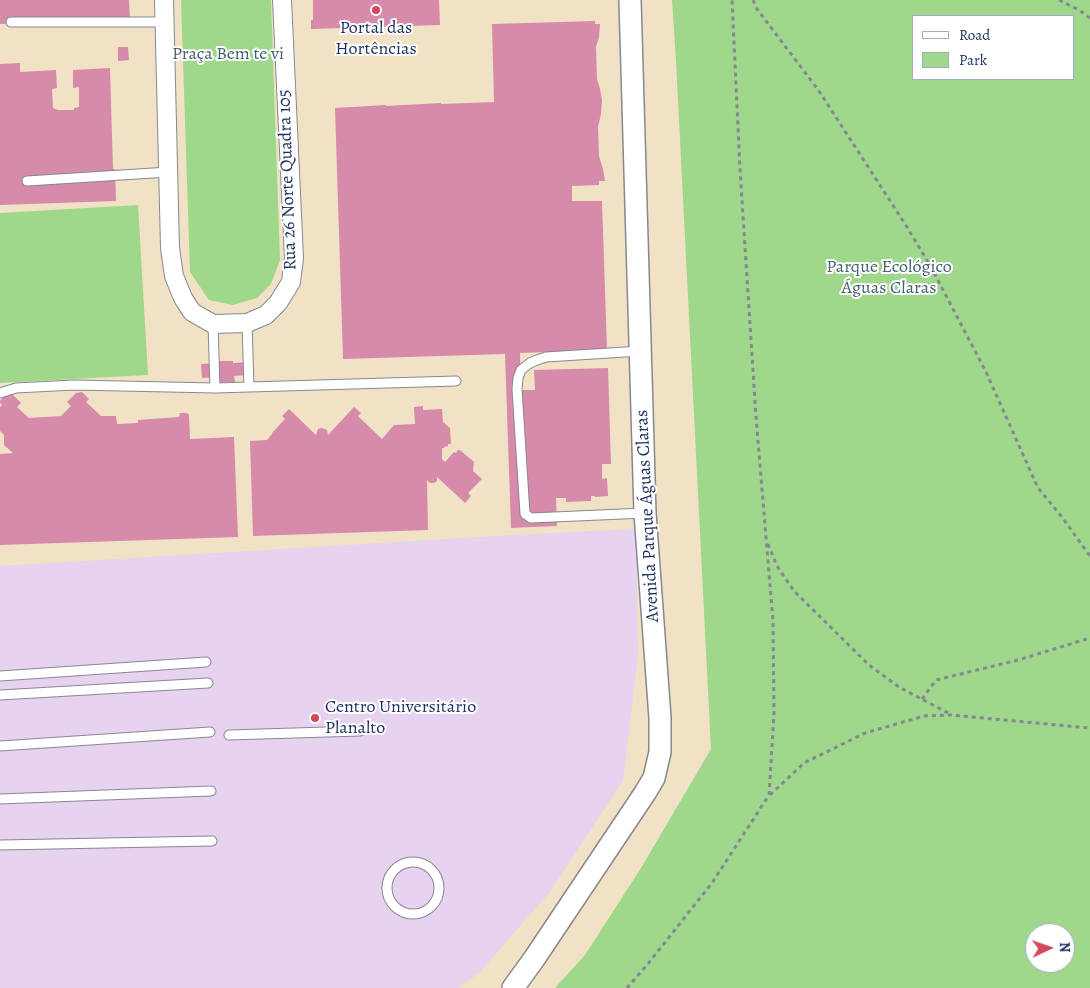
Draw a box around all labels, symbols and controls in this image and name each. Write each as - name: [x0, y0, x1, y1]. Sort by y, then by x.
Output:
- marker: Portal das Hortências: [370, 4, 382, 16]
- legend: [912, 15, 1075, 80]
- place label: Portal das Hortências: [335, 18, 417, 60]
- text: Road: [959, 25, 990, 45]
- park label: Praça Bem te vi: [172, 44, 284, 66]
- text: Park: [959, 50, 987, 70]
- street label: Rua 26 Norte Quadra 105: [274, 89, 302, 271]
- park label: Parque Ecológico Águas Claras: [826, 257, 952, 300]
- street label: Avenida Parque Águas Claras: [632, 409, 664, 623]
- place label: Centro Universitário Planalto: [325, 697, 476, 740]
- marker: Centro Universitário Planalto: [309, 712, 321, 724]
- north arrow: [1025, 923, 1075, 973]
- text: N: [1055, 942, 1074, 953]

